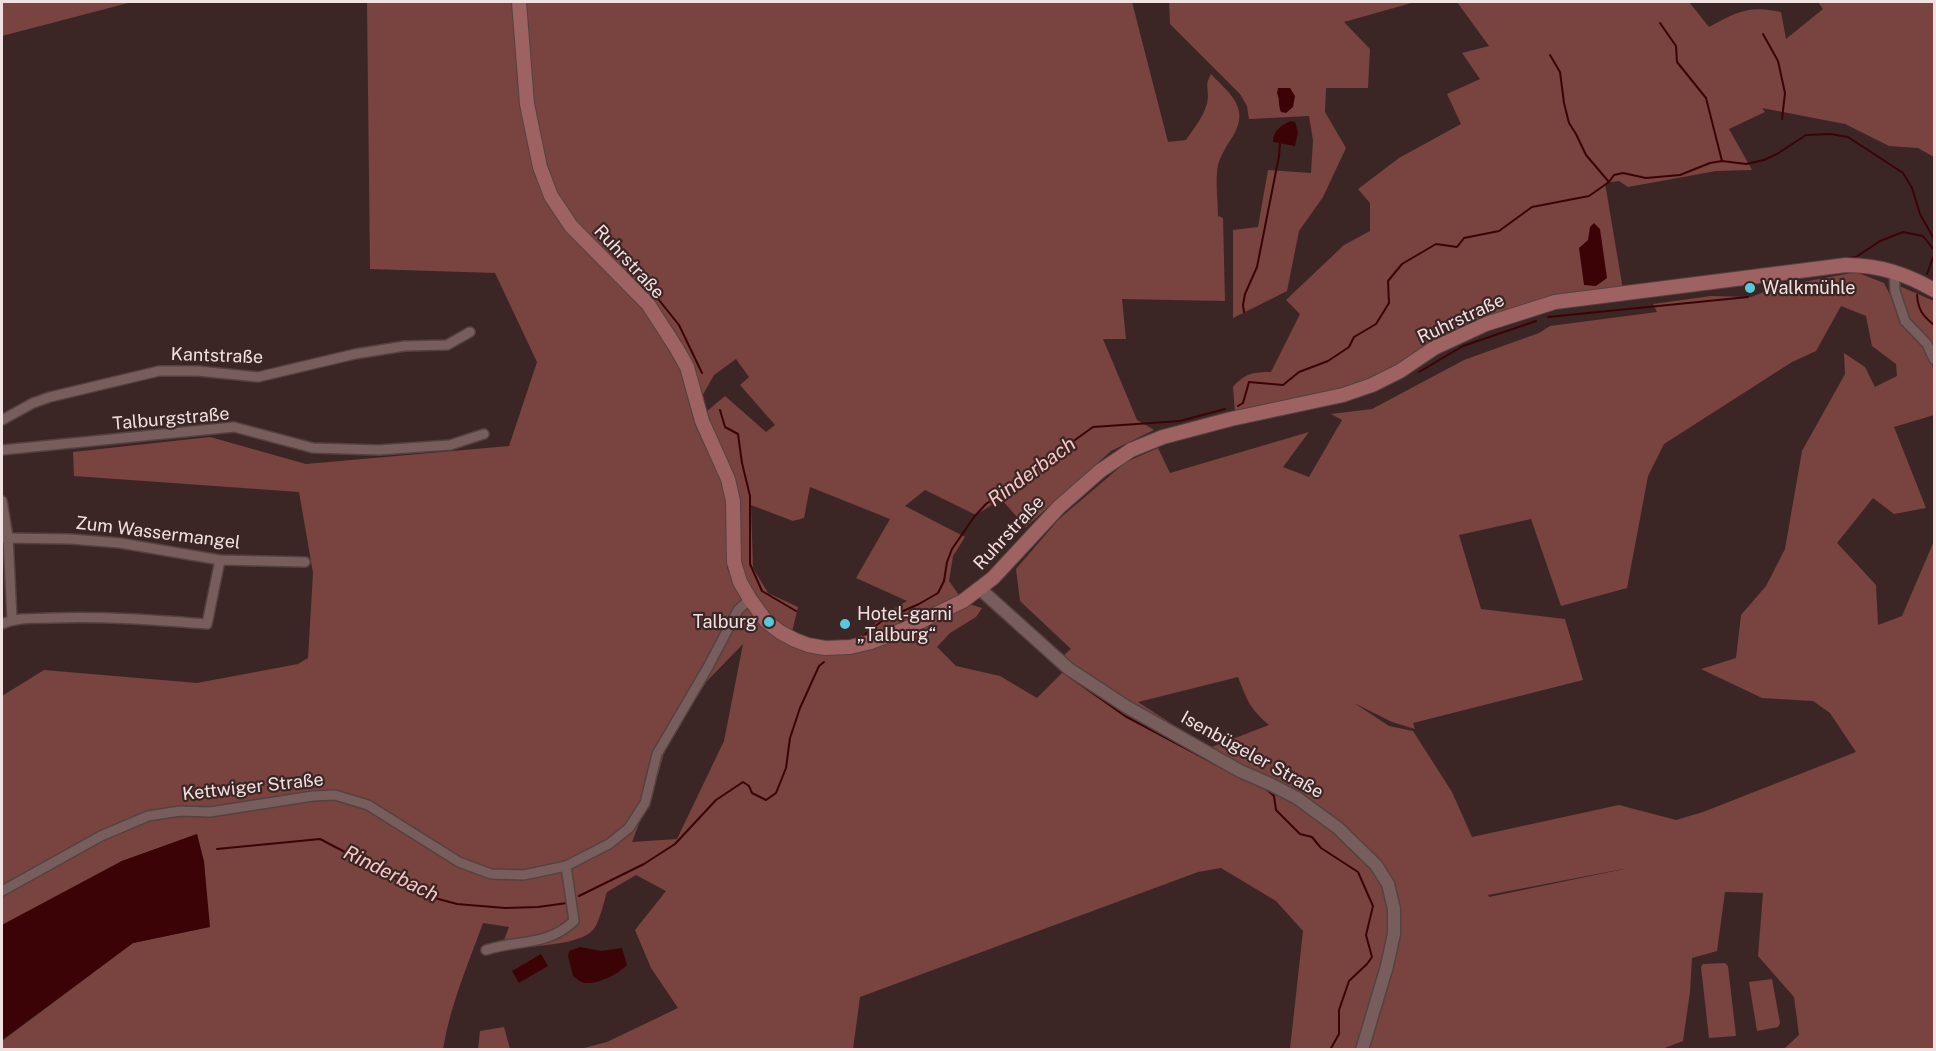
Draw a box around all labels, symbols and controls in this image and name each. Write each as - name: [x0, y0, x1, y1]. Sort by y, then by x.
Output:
- street label: Ruhrstraße: [589, 221, 669, 303]
- place label: Walkmühle: [1762, 277, 1856, 299]
- marker: Walkmühle: [1743, 281, 1757, 295]
- street label: Ruhrstraße: [1414, 289, 1508, 349]
- street label: Kantstraße: [170, 344, 264, 368]
- street label: Talburgstraße: [112, 403, 230, 435]
- water label: Rinderbach: [983, 432, 1081, 512]
- street label: Ruhrstraße: [969, 492, 1049, 574]
- street label: Zum Wassermangel: [74, 512, 242, 554]
- place label: Hotel-garni „Talburg“: [857, 603, 952, 646]
- place label: Talburg: [693, 611, 757, 633]
- marker: Talburg: [762, 615, 776, 629]
- marker: Hotel-garni „Talburg“: [838, 617, 852, 631]
- street label: Isenbügeler Straße: [1177, 707, 1327, 803]
- street label: Kettwiger Straße: [181, 769, 325, 805]
- water label: Rinderbach: [340, 841, 442, 907]

